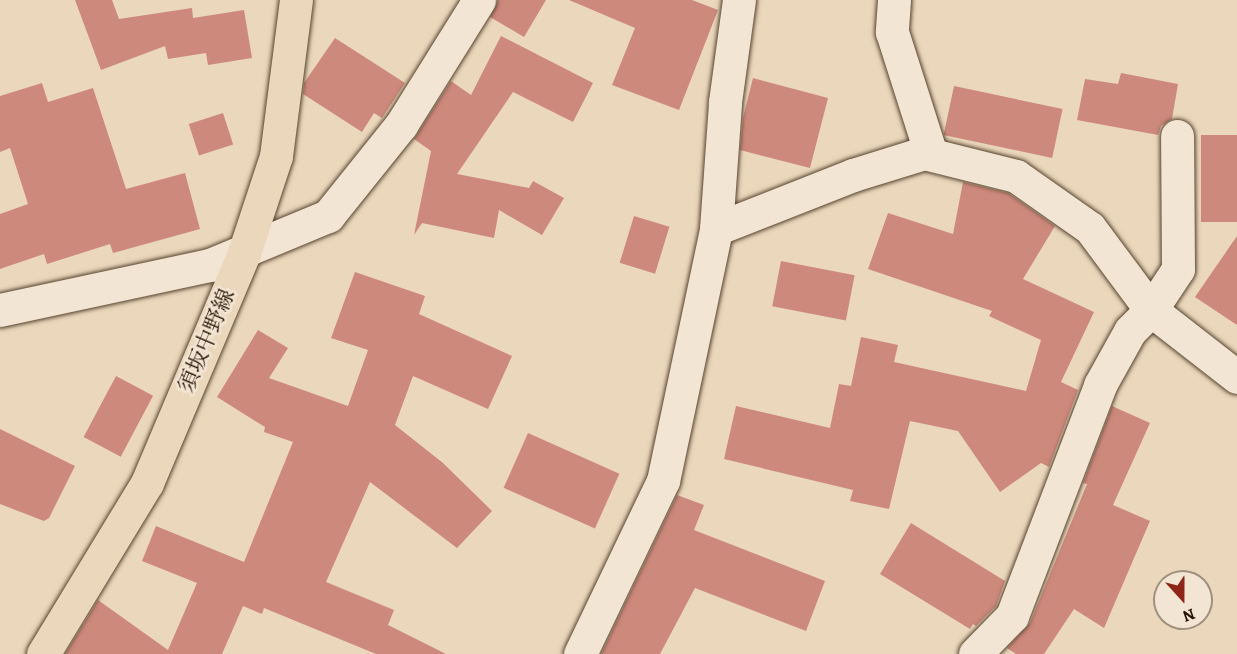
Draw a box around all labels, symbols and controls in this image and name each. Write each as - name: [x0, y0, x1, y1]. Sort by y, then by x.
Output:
- street label: 須坂中野線: [173, 285, 241, 397]
- north arrow: [1153, 570, 1213, 630]
- text: N: [1179, 603, 1198, 627]

